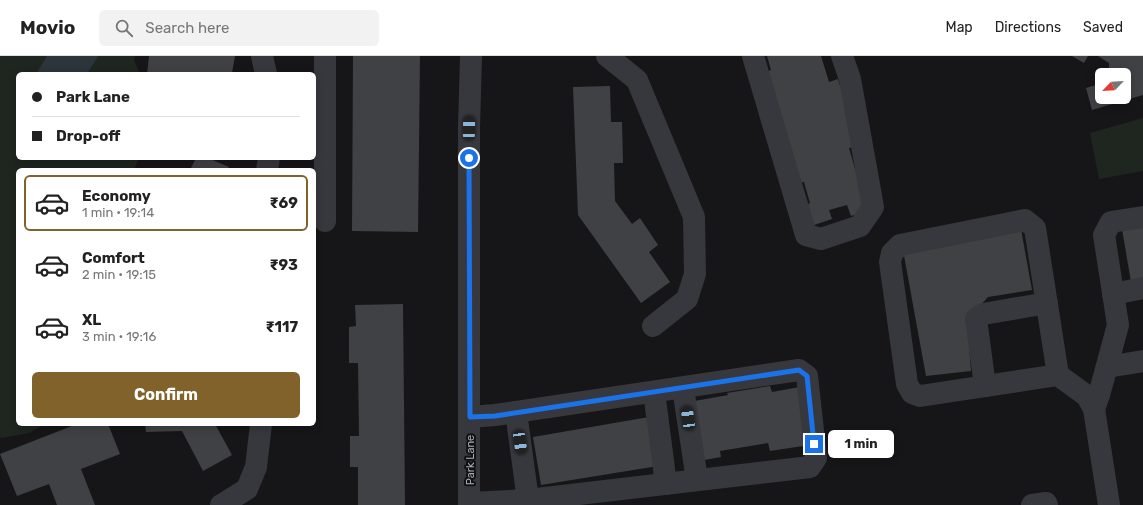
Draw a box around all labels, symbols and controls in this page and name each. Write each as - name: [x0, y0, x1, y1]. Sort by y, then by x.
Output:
- search box: [99, 10, 379, 46]
- text: Movio: [20, 16, 75, 39]
- icon: search: [113, 17, 135, 39]
- text: Search here: [145, 19, 229, 37]
- text: Map: [946, 19, 973, 36]
- text: Directions: [995, 19, 1061, 36]
- text: Saved: [1083, 19, 1123, 36]
- north arrow: [1095, 68, 1131, 104]
- map controls: [1095, 68, 1131, 104]
- text: Park Lane: [56, 88, 130, 106]
- car: [463, 116, 475, 140]
- text: Drop-off: [56, 127, 120, 145]
- route start: [460, 149, 478, 167]
- icon: car: [34, 185, 70, 221]
- text: Economy: [82, 187, 151, 205]
- text: ₹69: [270, 194, 298, 212]
- text: 1 min · 19:14: [82, 205, 154, 220]
- icon: car: [34, 247, 70, 283]
- text: Comfort: [82, 249, 145, 267]
- text: ₹93: [270, 256, 298, 274]
- text: 2 min · 19:15: [82, 267, 156, 282]
- icon: car: [34, 309, 70, 345]
- text: XL: [82, 311, 101, 329]
- text: ₹117: [265, 318, 298, 336]
- text: 3 min · 19:16: [82, 329, 156, 344]
- button: Confirm: [32, 372, 300, 418]
- car: [680, 405, 696, 431]
- car: [512, 429, 528, 455]
- callout: 1 min: [828, 430, 894, 458]
- street label: Park Lane: [464, 435, 477, 485]
- route end: [805, 435, 823, 453]
- text: 1 min: [844, 436, 878, 451]

